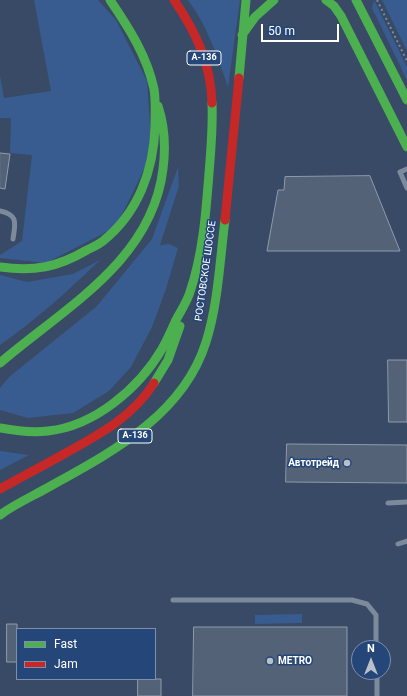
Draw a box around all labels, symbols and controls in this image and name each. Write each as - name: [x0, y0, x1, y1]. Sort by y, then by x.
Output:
- scale bar: [263, 16, 341, 42]
- text: 50 m: [268, 24, 295, 38]
- road number: А-136: [187, 51, 221, 65]
- street label: РОСТОВСКОЕ ШОССЕ: [193, 220, 219, 322]
- road number: А-136: [118, 429, 152, 443]
- place label: Автотрейд: [288, 457, 339, 469]
- marker: Автотрейд: [342, 458, 352, 468]
- legend: [16, 628, 156, 680]
- text: Fast: [54, 637, 77, 651]
- north arrow: [351, 640, 391, 680]
- text: N: [367, 642, 375, 655]
- place label: METRO: [278, 655, 312, 667]
- marker: METRO: [265, 656, 275, 666]
- text: Jam: [54, 657, 78, 671]

